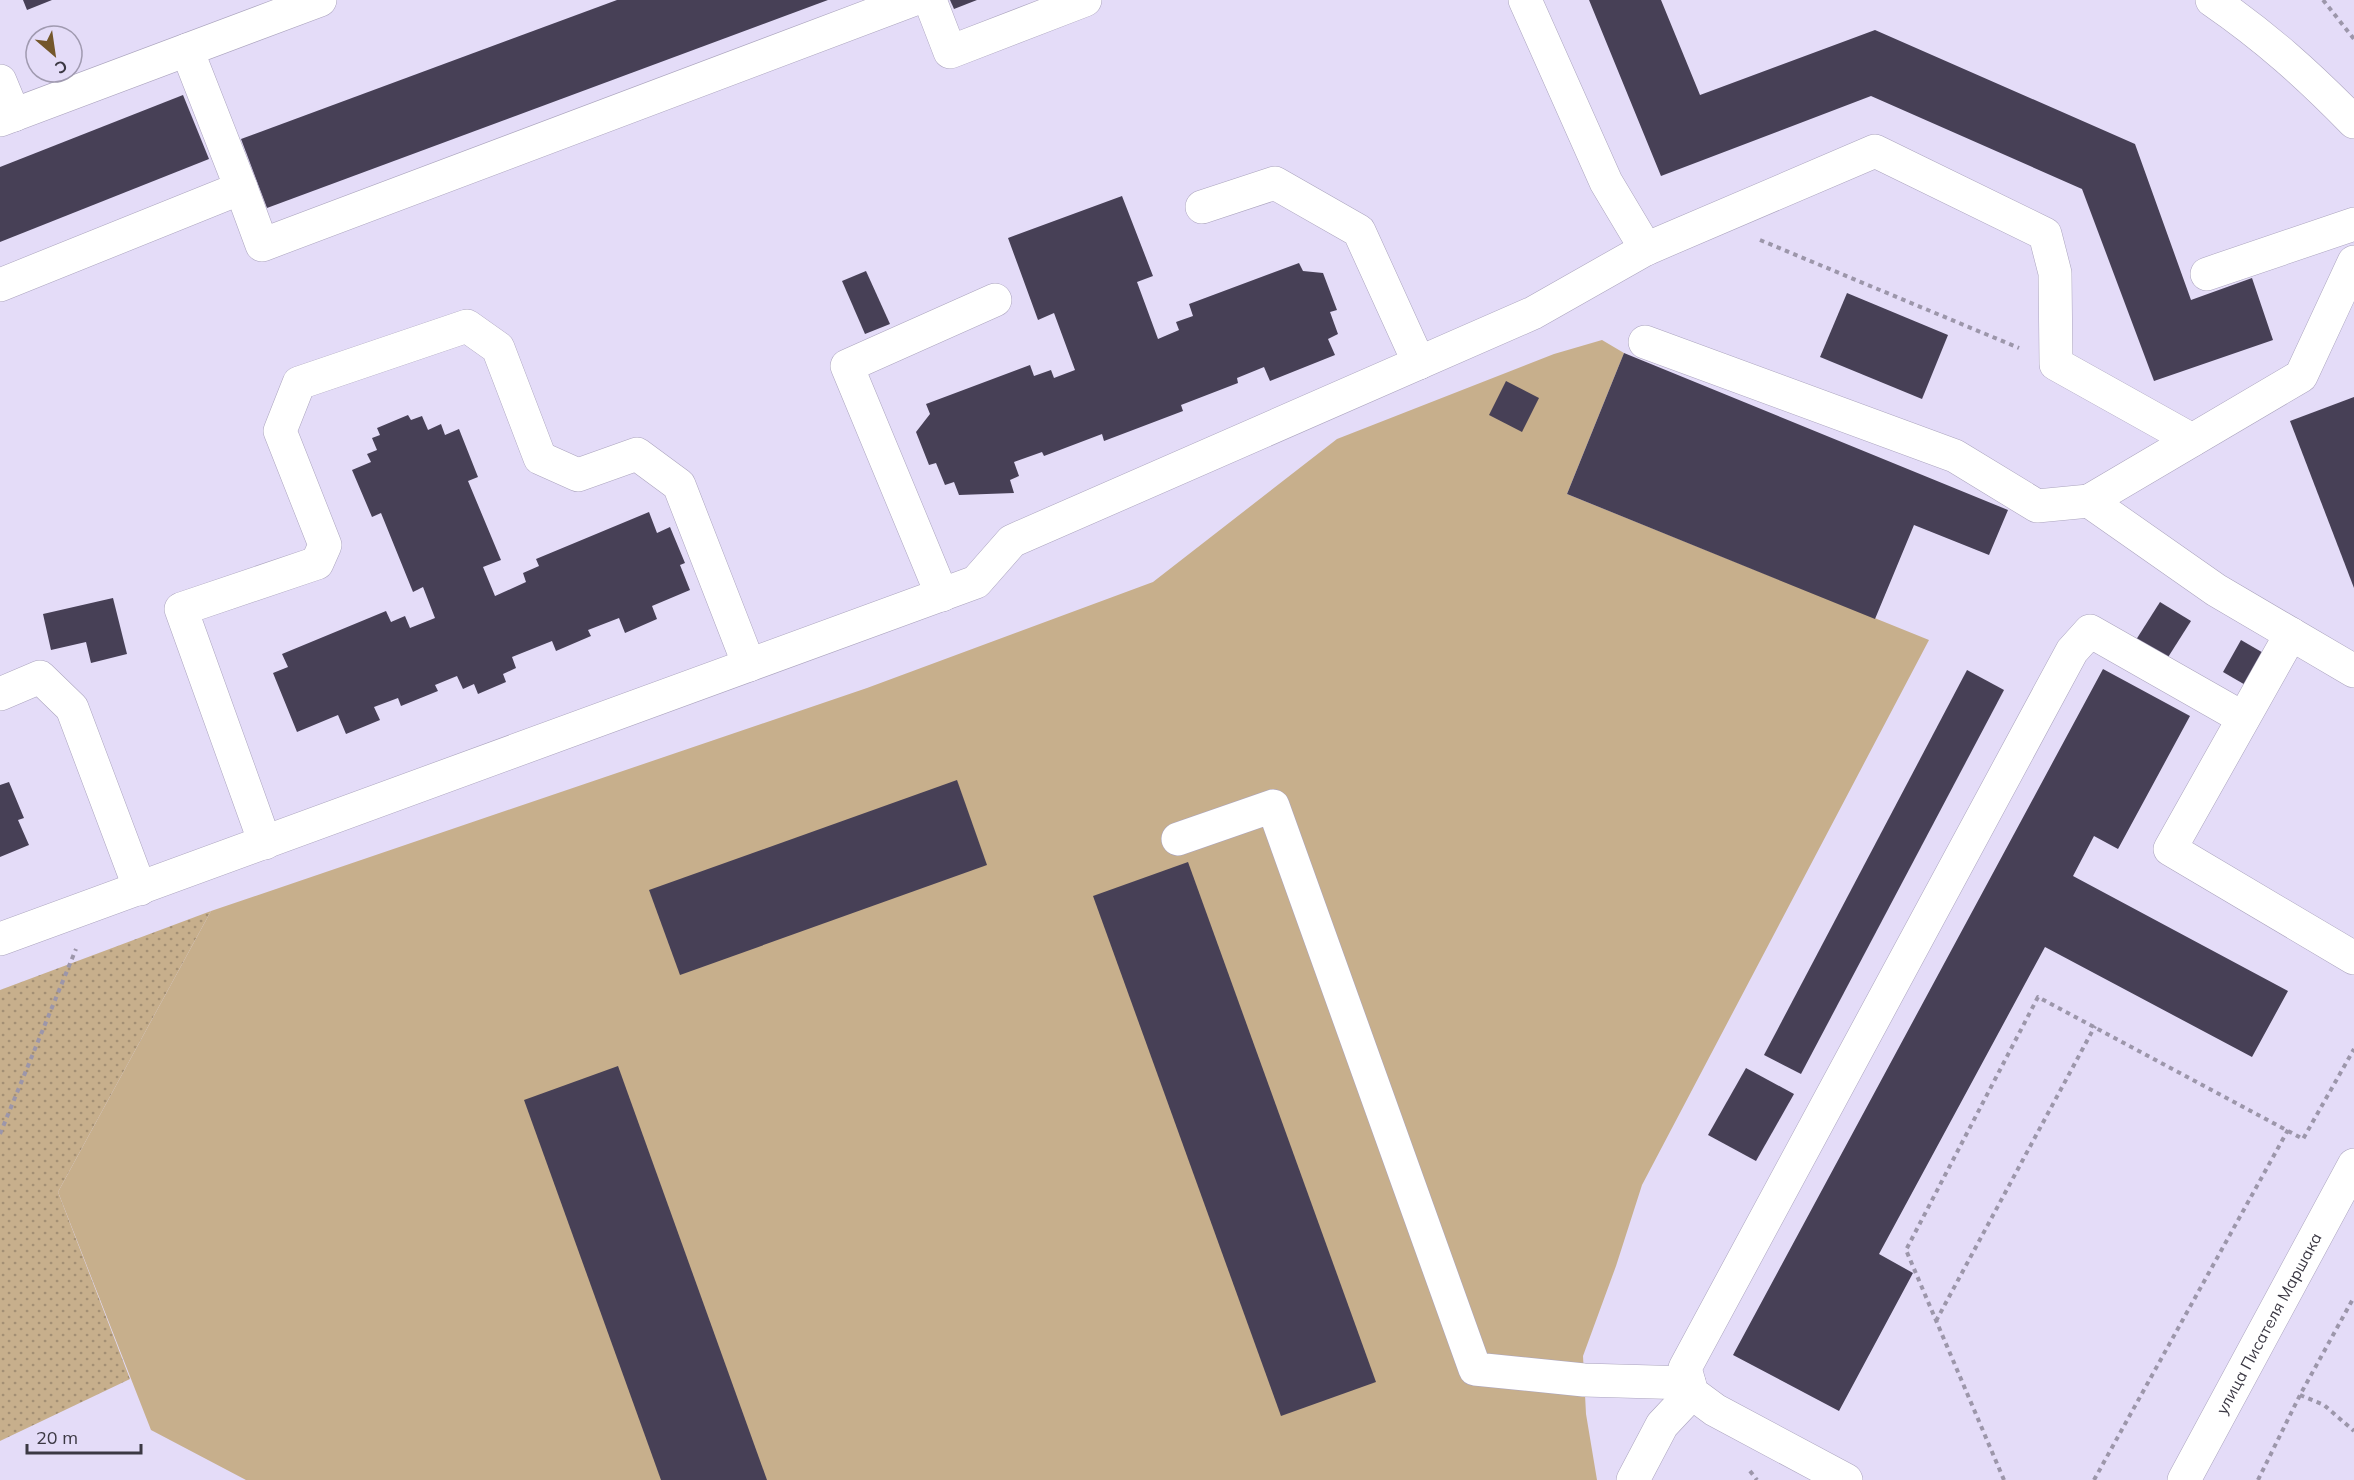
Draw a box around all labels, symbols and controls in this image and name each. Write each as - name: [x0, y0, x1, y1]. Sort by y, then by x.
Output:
- north arrow: [24, 24, 84, 84]
- text: С: [52, 56, 71, 79]
- street label: улица Писателя Маршака: [2211, 1229, 2326, 1418]
- scale bar: [27, 1417, 141, 1455]
- text: 20 m: [36, 1426, 78, 1449]

